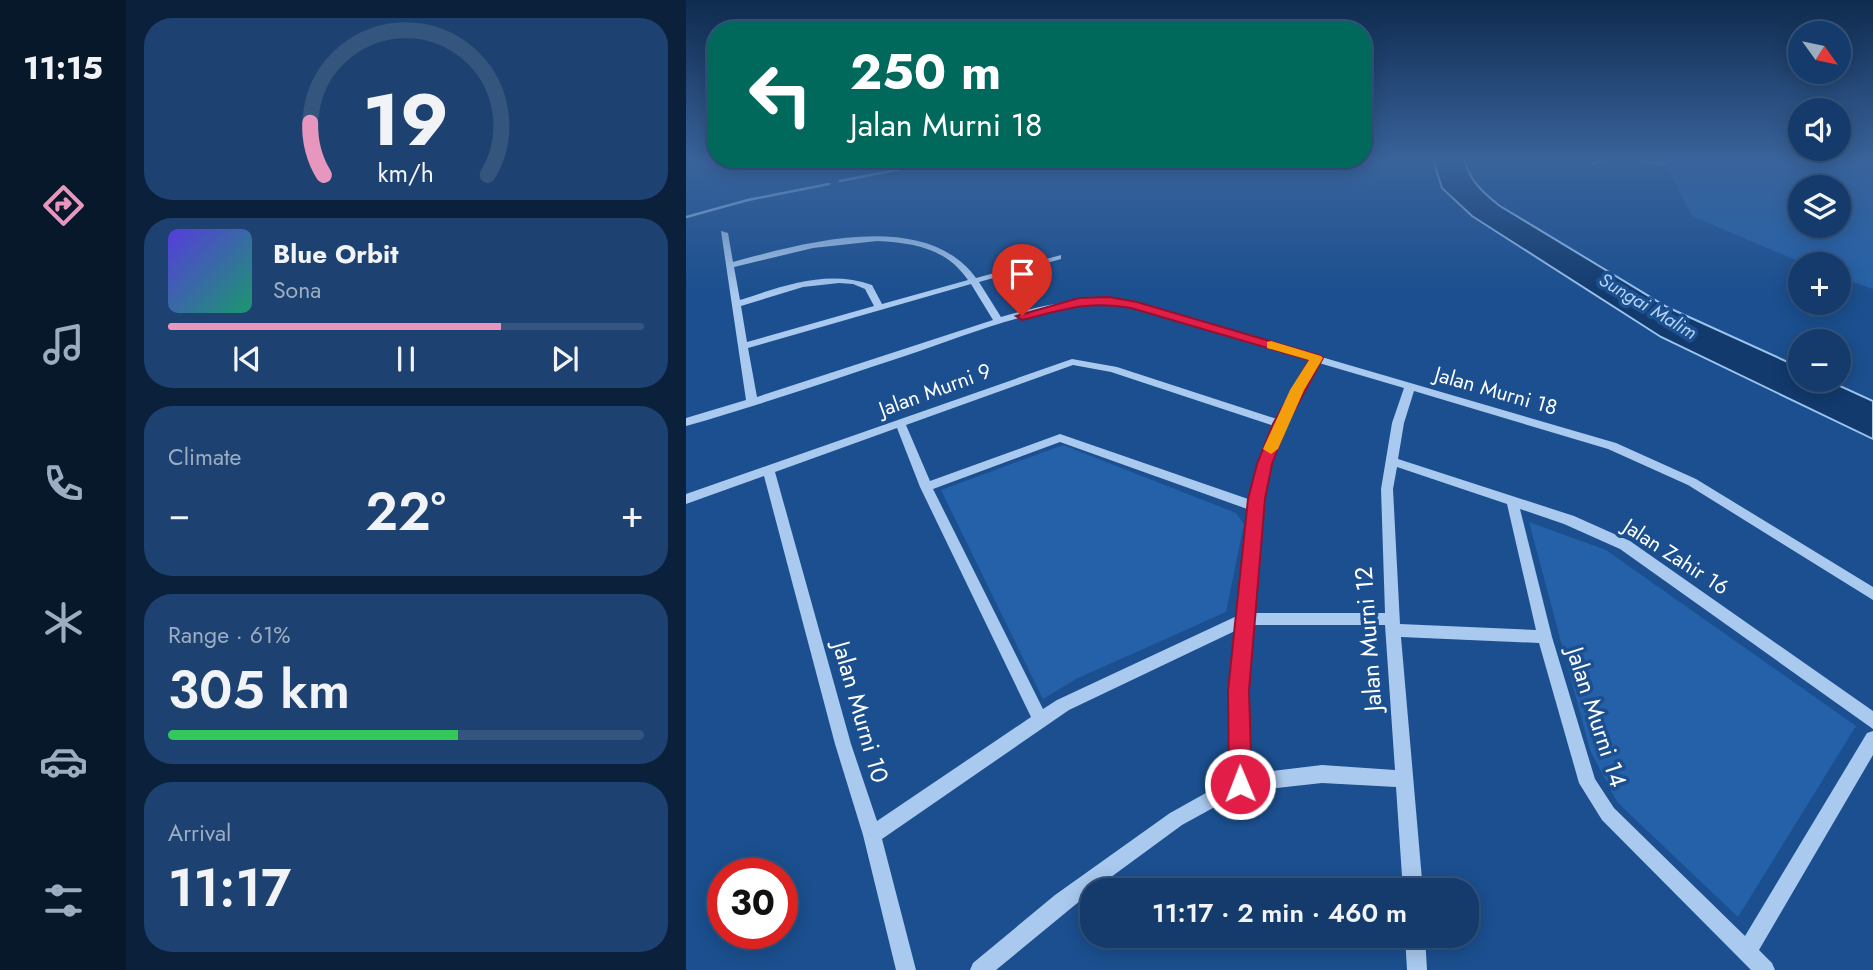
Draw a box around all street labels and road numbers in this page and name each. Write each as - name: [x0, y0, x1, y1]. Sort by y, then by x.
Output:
- street label: Jalan Murni 9: [872, 356, 995, 425]
- street label: Jalan Murni 18: [1428, 358, 1561, 423]
- street label: Jalan Zahir 16: [1615, 510, 1735, 602]
- street label: Jalan Murni 12: [1345, 565, 1391, 716]
- street label: Jalan Murni 10: [823, 634, 898, 787]
- street label: Jalan Murni 14: [1557, 640, 1636, 791]

